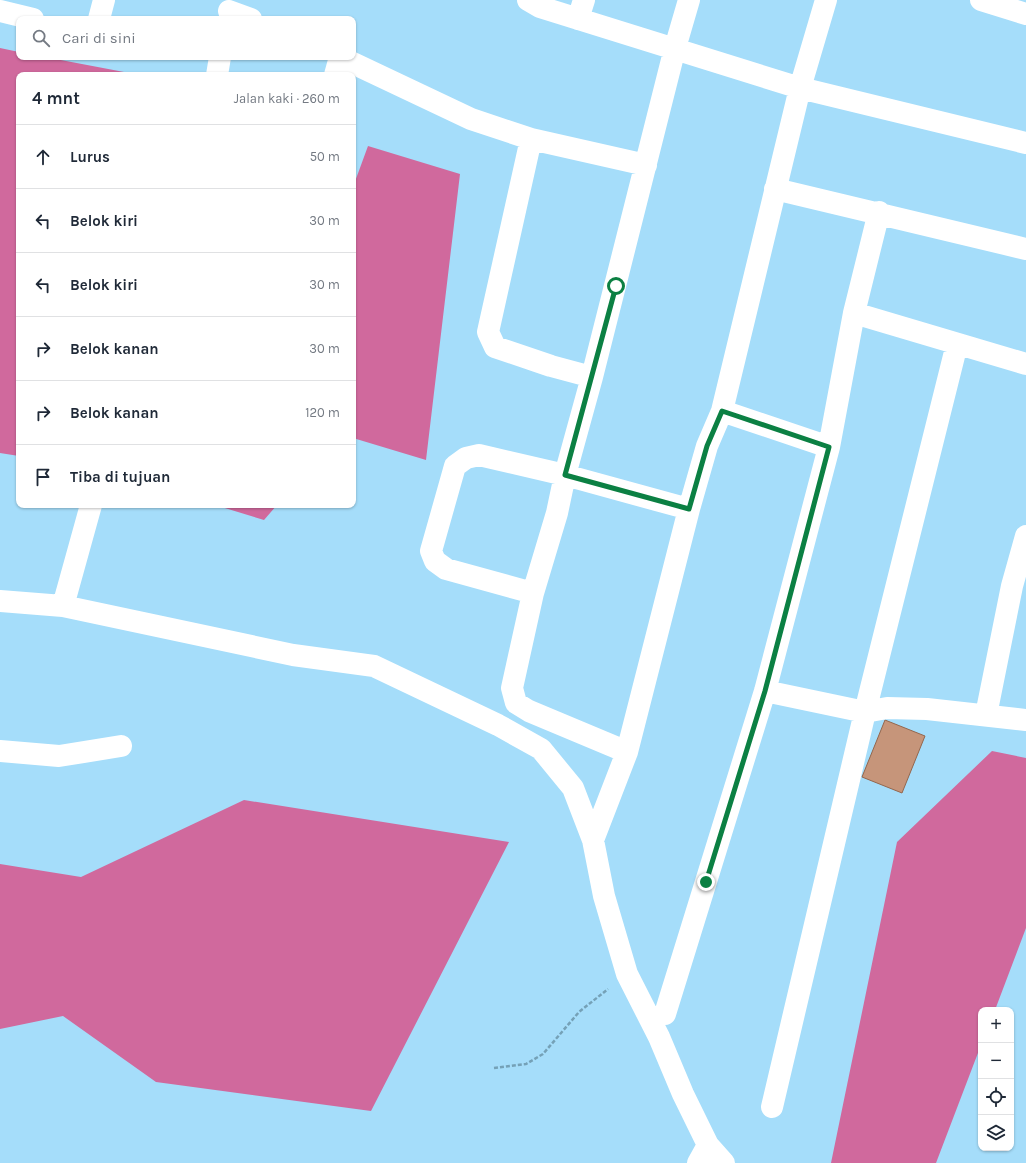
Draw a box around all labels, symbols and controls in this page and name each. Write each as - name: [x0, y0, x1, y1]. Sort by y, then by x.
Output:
- search box: [16, 16, 356, 60]
- icon: search: [30, 27, 52, 49]
- text: Cari di sini: [62, 29, 136, 47]
- text: 4 mnt: [32, 88, 80, 108]
- text: Jalan kaki · 260 m: [234, 91, 340, 106]
- icon: ahead: [32, 146, 54, 168]
- text: Lurus: [70, 148, 110, 166]
- text: 50 m: [310, 149, 340, 164]
- icon: left: [32, 210, 54, 232]
- text: Belok kiri: [70, 212, 138, 230]
- text: 30 m: [309, 213, 340, 228]
- icon: left: [32, 274, 54, 296]
- text: Belok kiri: [70, 276, 138, 294]
- text: 30 m: [309, 277, 340, 292]
- route start: [607, 277, 625, 295]
- icon: right: [32, 338, 54, 360]
- text: Belok kanan: [70, 340, 159, 358]
- text: 30 m: [309, 341, 340, 356]
- icon: right: [32, 402, 54, 424]
- text: Belok kanan: [70, 404, 159, 422]
- text: 120 m: [305, 405, 340, 420]
- icon: arrive: [32, 466, 54, 488]
- text: Tiba di tujuan: [70, 468, 170, 486]
- route end: [697, 873, 715, 891]
- map controls: [978, 1007, 1014, 1151]
- button: +: [978, 1007, 1014, 1043]
- button: −: [978, 1043, 1014, 1079]
- button: locate: [978, 1079, 1014, 1115]
- button: layers: [978, 1115, 1014, 1151]

